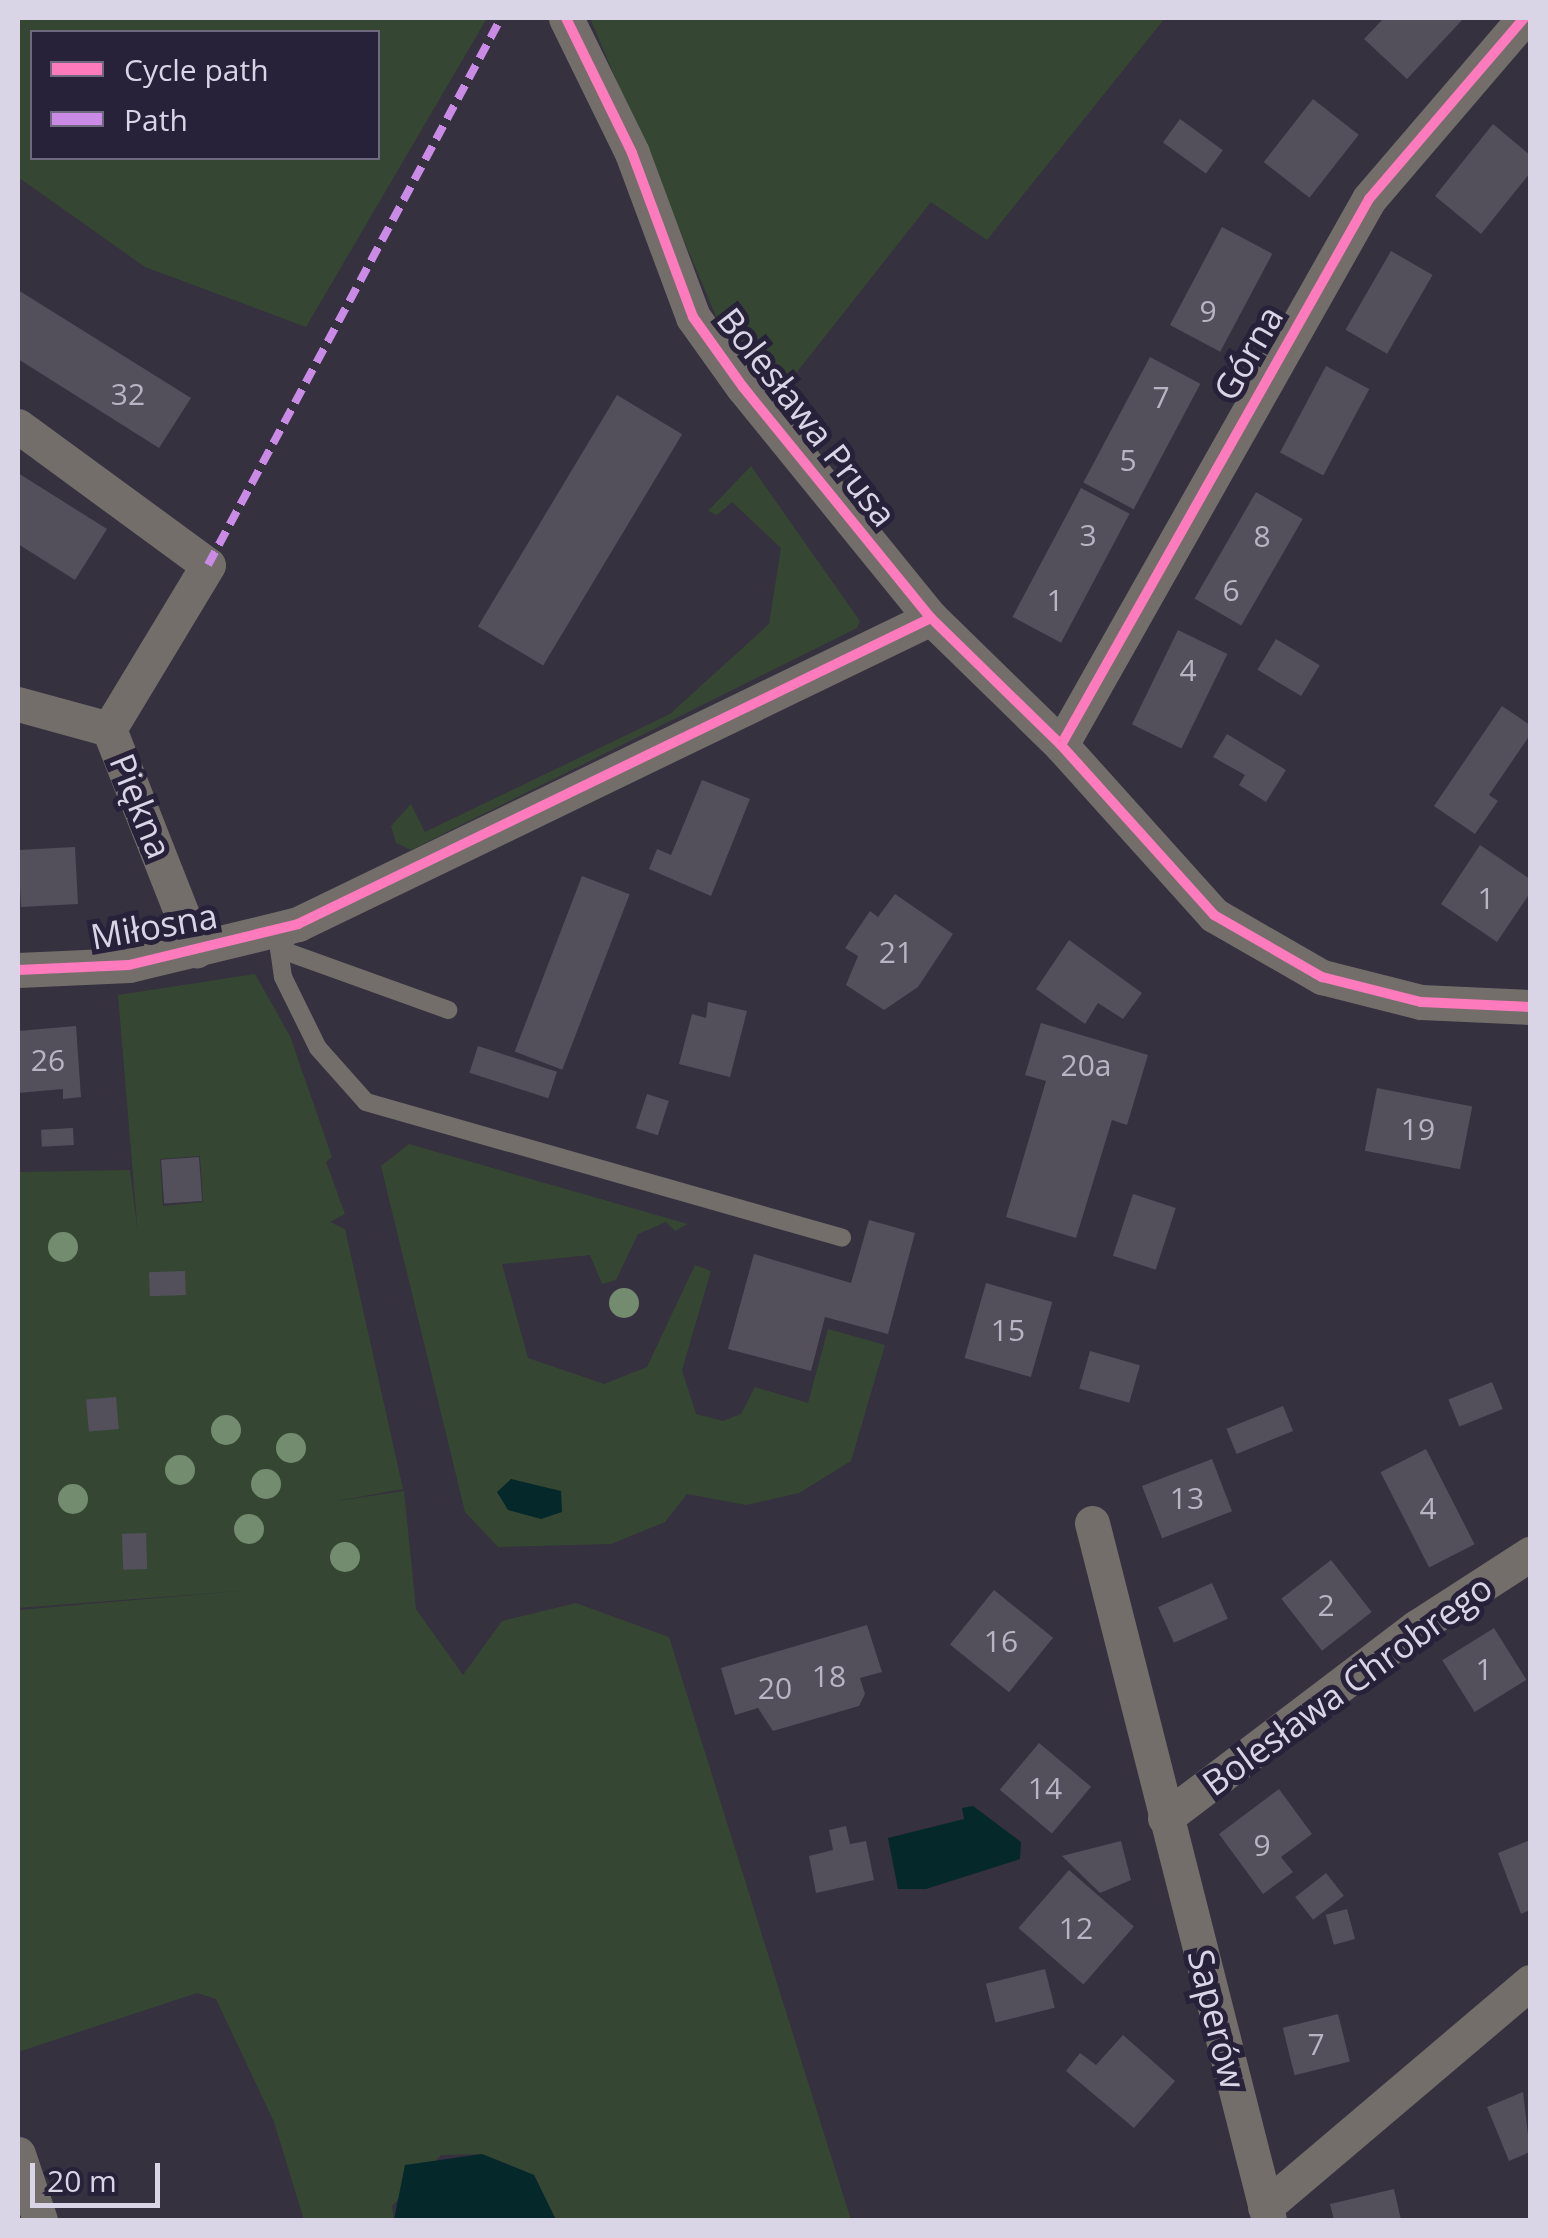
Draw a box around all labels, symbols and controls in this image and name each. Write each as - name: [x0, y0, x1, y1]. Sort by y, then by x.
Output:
- legend: [30, 30, 380, 160]
- text: Cycle path: [124, 49, 269, 90]
- text: Path: [124, 99, 188, 140]
- house number: 9: [1199, 293, 1217, 329]
- street label: Górna: [1204, 298, 1292, 408]
- street label: Bolesława Prusa: [709, 299, 905, 535]
- house number: 32: [111, 376, 145, 412]
- house number: 7: [1152, 379, 1170, 415]
- house number: 5: [1119, 442, 1137, 478]
- house number: 3: [1079, 517, 1097, 553]
- house number: 8: [1253, 518, 1271, 554]
- house number: 6: [1222, 572, 1240, 608]
- house number: 1: [1046, 582, 1064, 618]
- house number: 4: [1179, 652, 1197, 688]
- street label: Piękna: [101, 748, 181, 864]
- house number: 1: [1477, 880, 1495, 916]
- street label: Miłosna: [87, 894, 221, 958]
- house number: 21: [879, 934, 913, 970]
- house number: 26: [31, 1042, 65, 1078]
- house number: 20a: [1061, 1047, 1111, 1083]
- house number: 19: [1401, 1111, 1435, 1147]
- house number: 15: [991, 1312, 1025, 1348]
- house number: 13: [1170, 1480, 1204, 1516]
- house number: 4: [1419, 1490, 1437, 1526]
- street label: Bolesława Chrobrego: [1194, 1566, 1500, 1804]
- house number: 2: [1317, 1587, 1335, 1623]
- house number: 16: [984, 1623, 1018, 1659]
- house number: 1: [1475, 1651, 1493, 1687]
- house number: 18: [812, 1658, 846, 1694]
- house number: 20: [758, 1670, 792, 1706]
- house number: 14: [1028, 1770, 1062, 1806]
- house number: 9: [1253, 1827, 1271, 1863]
- house number: 12: [1059, 1910, 1093, 1946]
- street label: Saperów: [1179, 1945, 1255, 2093]
- house number: 7: [1307, 2026, 1325, 2062]
- scale bar: [35, 2143, 165, 2205]
- text: 20 m: [47, 2160, 117, 2201]

